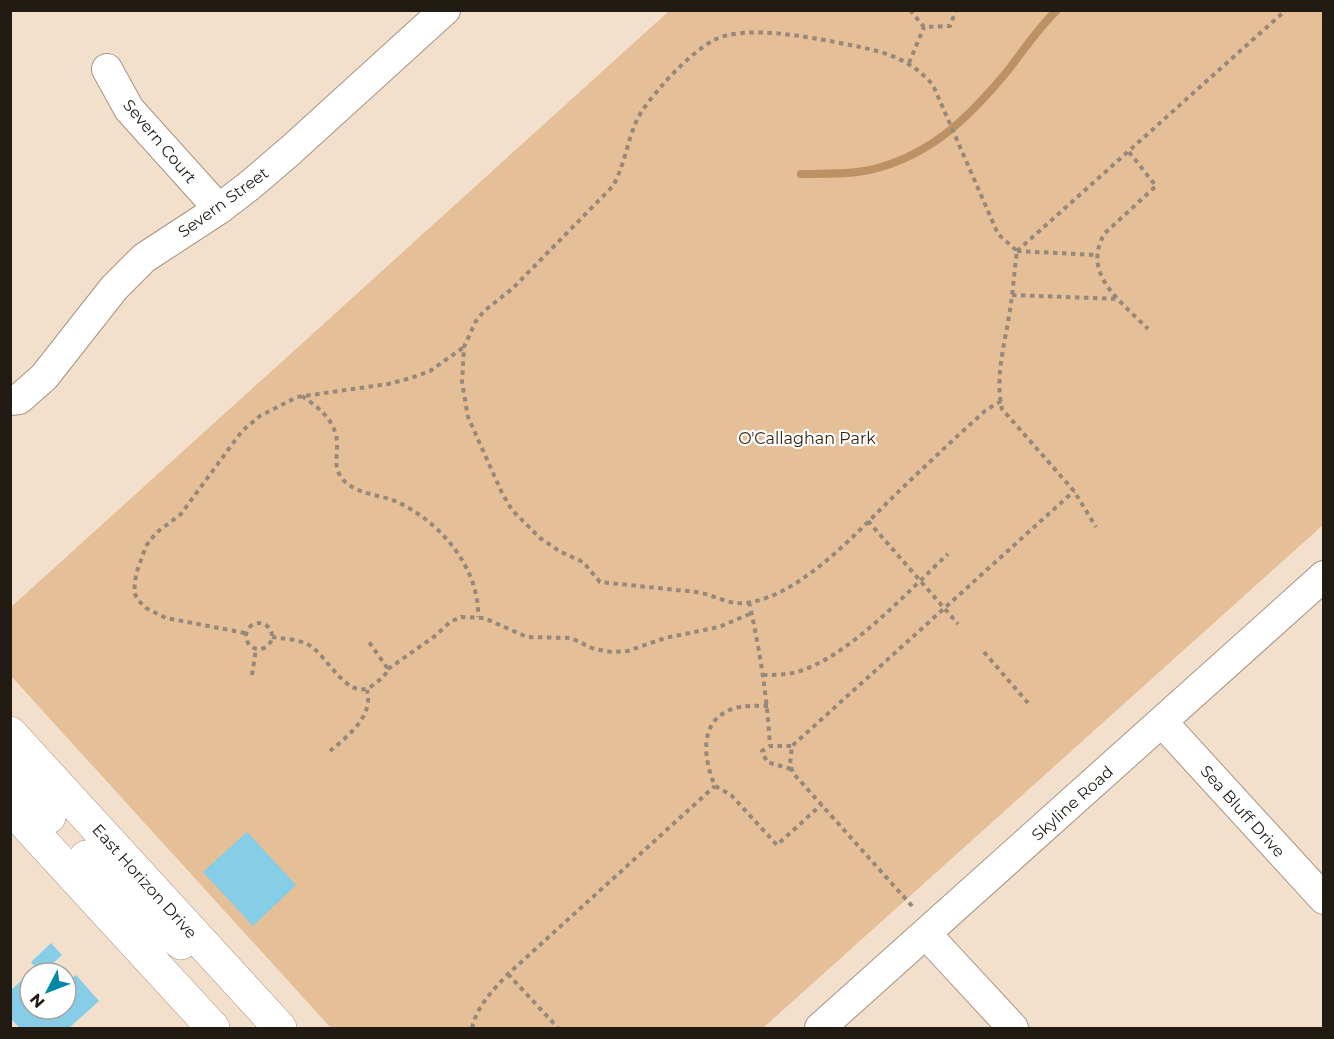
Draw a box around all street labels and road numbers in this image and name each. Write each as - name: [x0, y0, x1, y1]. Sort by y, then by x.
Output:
- street label: Severn Court: [119, 96, 201, 188]
- street label: Severn Street: [174, 163, 273, 242]
- street label: Skyline Road: [1028, 762, 1117, 845]
- street label: Sea Bluff Drive: [1196, 762, 1289, 861]
- street label: East Horizon Drive: [88, 820, 201, 942]

